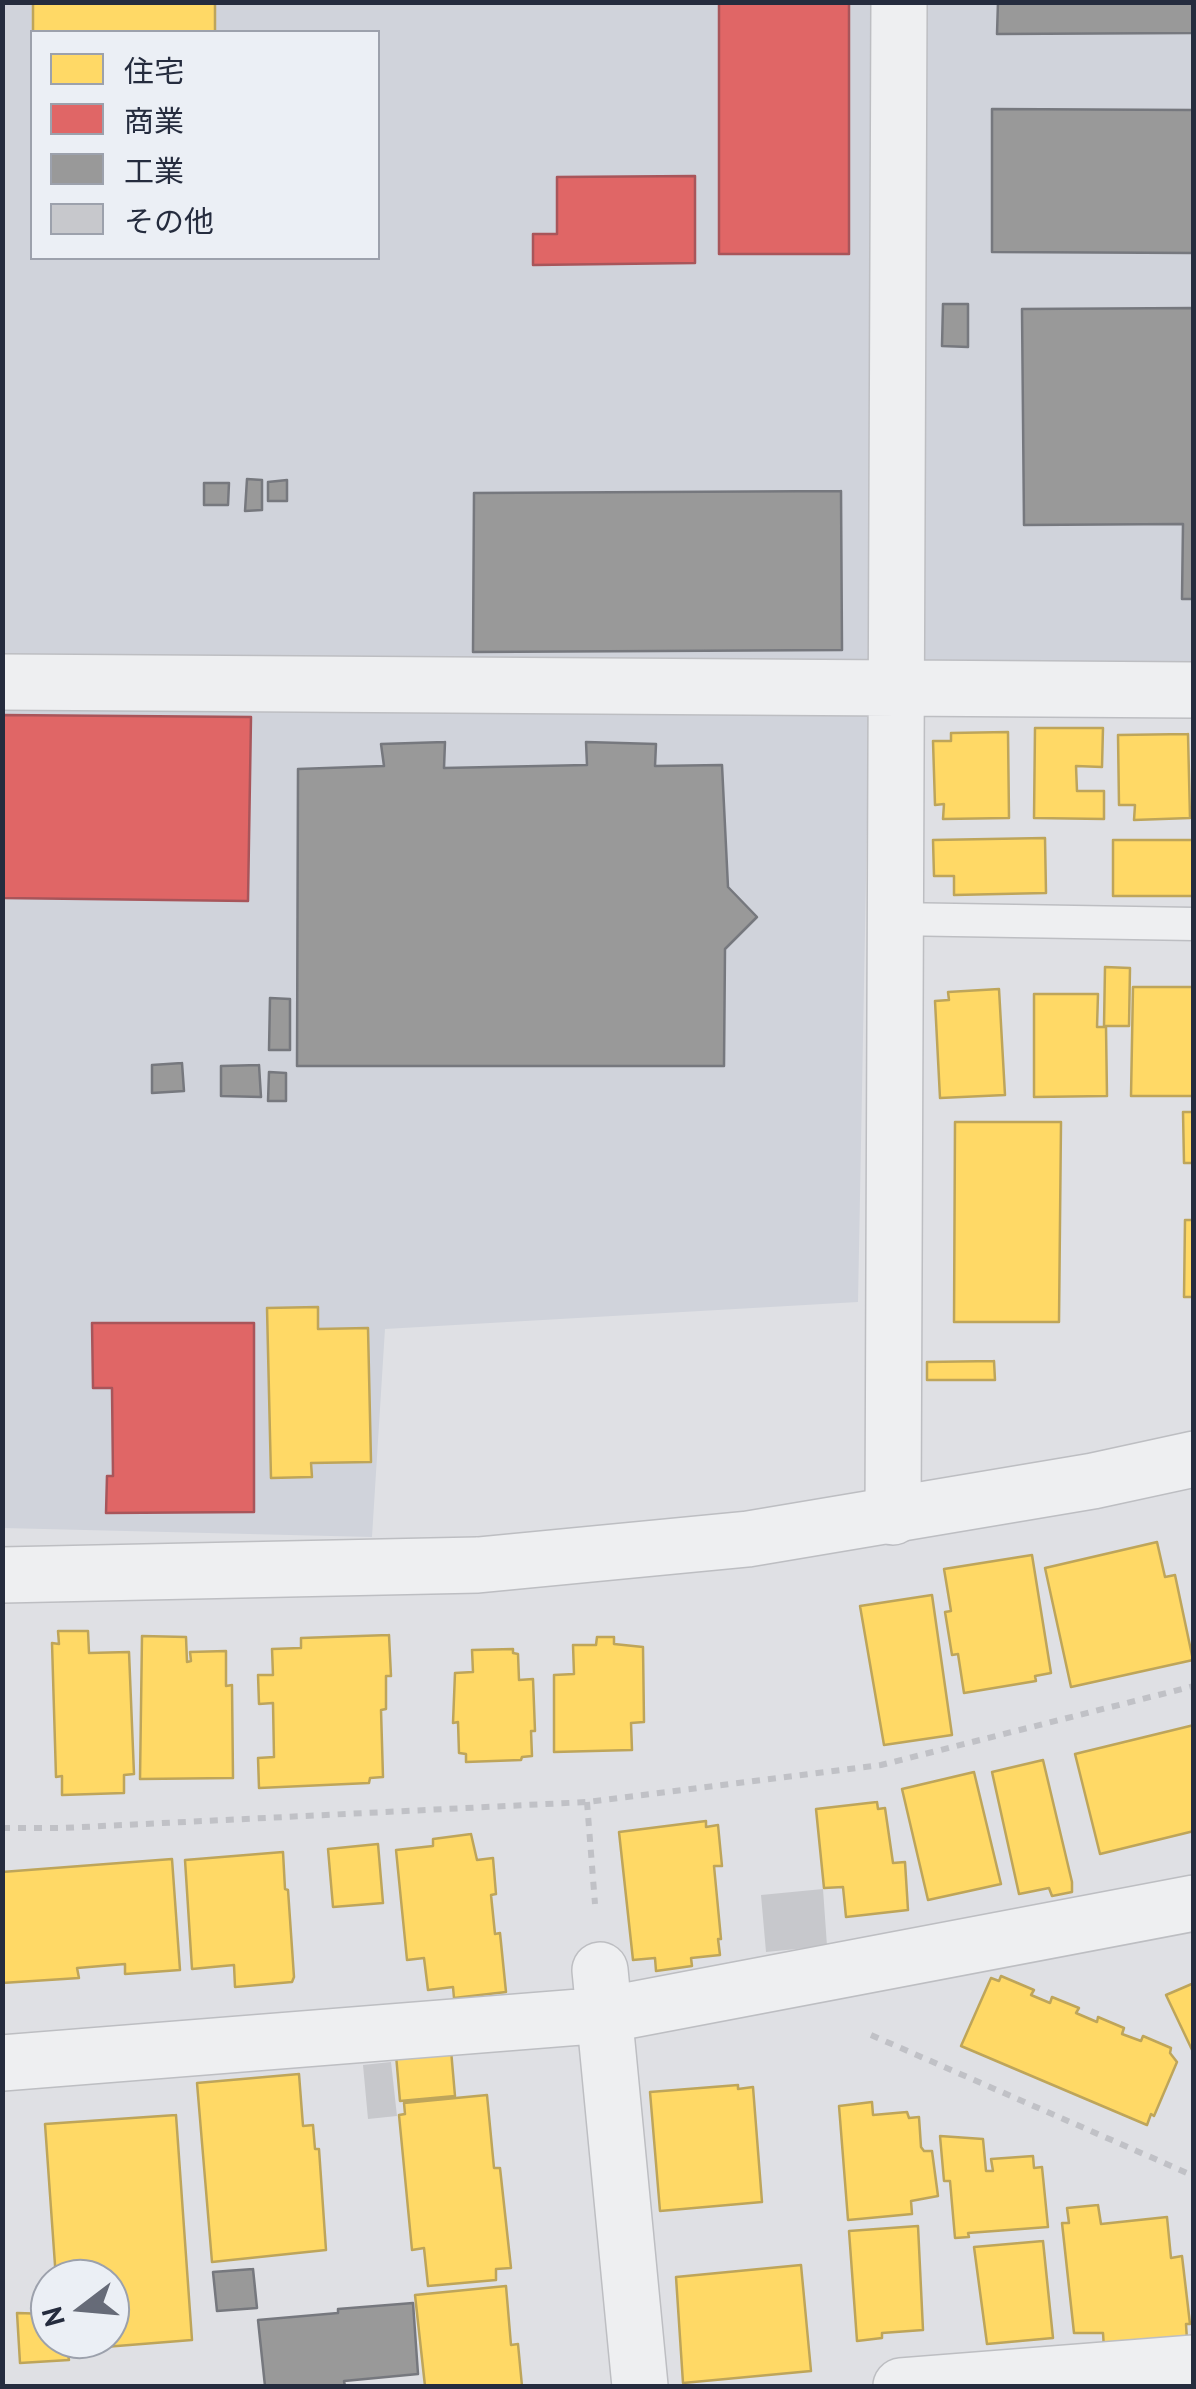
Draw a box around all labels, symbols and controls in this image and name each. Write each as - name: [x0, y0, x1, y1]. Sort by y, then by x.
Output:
- legend: [30, 30, 380, 260]
- text: 住宅: [124, 51, 184, 90]
- text: 商業: [124, 101, 184, 140]
- text: 工業: [124, 151, 184, 190]
- text: その他: [124, 201, 214, 240]
- north arrow: [30, 2259, 130, 2359]
- text: N: [32, 2303, 73, 2331]

